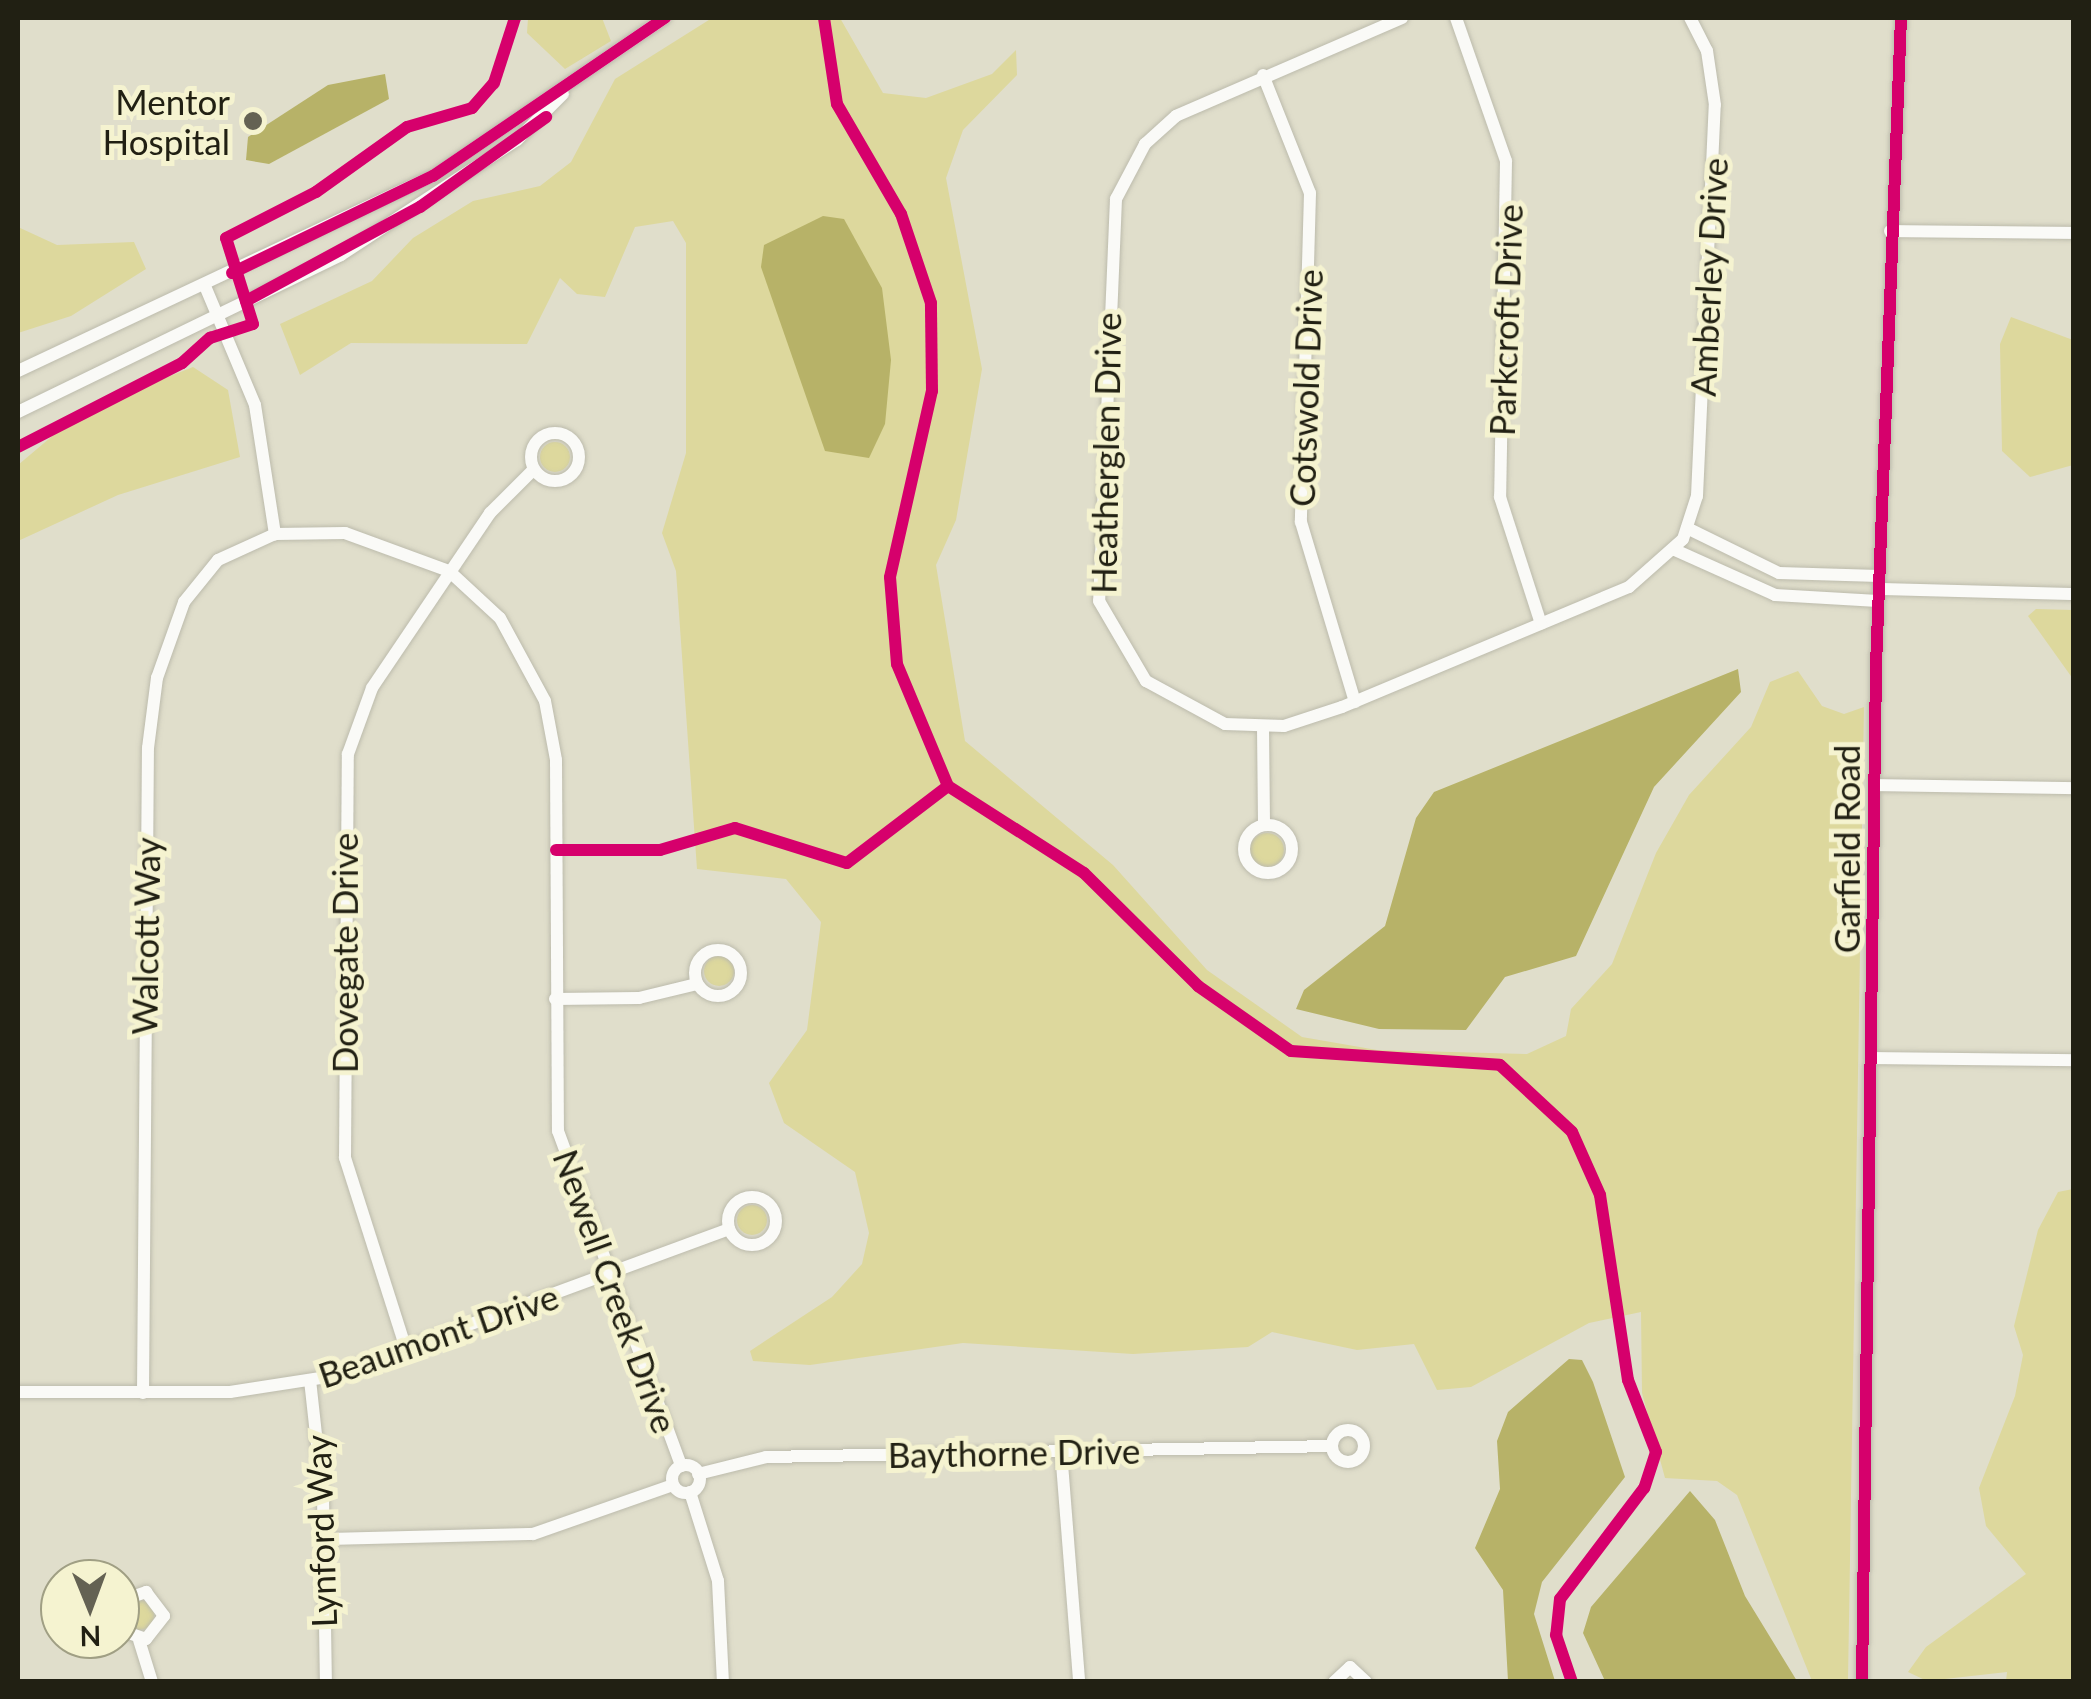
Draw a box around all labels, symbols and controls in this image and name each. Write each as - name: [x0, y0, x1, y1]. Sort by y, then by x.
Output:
- place label: Mentor Hospital: [103, 80, 230, 162]
- marker: Mentor Hospital: [240, 108, 266, 134]
- street label: Amberley Drive: [1681, 156, 1735, 398]
- street label: Parkcroft Drive: [1480, 203, 1530, 437]
- street label: Cotswold Drive: [1280, 269, 1330, 507]
- street label: Heatherglen Drive: [1082, 312, 1128, 594]
- street label: Garfield Road: [1825, 745, 1867, 953]
- street label: Dovegate Drive: [323, 833, 365, 1073]
- street label: Walcott Way: [122, 837, 168, 1035]
- street label: Newell Creek Drive: [545, 1144, 687, 1438]
- street label: Beaumont Drive: [313, 1274, 563, 1396]
- street label: Baythorne Drive: [887, 1429, 1141, 1475]
- street label: Lynford Way: [296, 1434, 344, 1628]
- north arrow: [40, 1559, 140, 1659]
- text: N: [79, 1620, 102, 1654]

